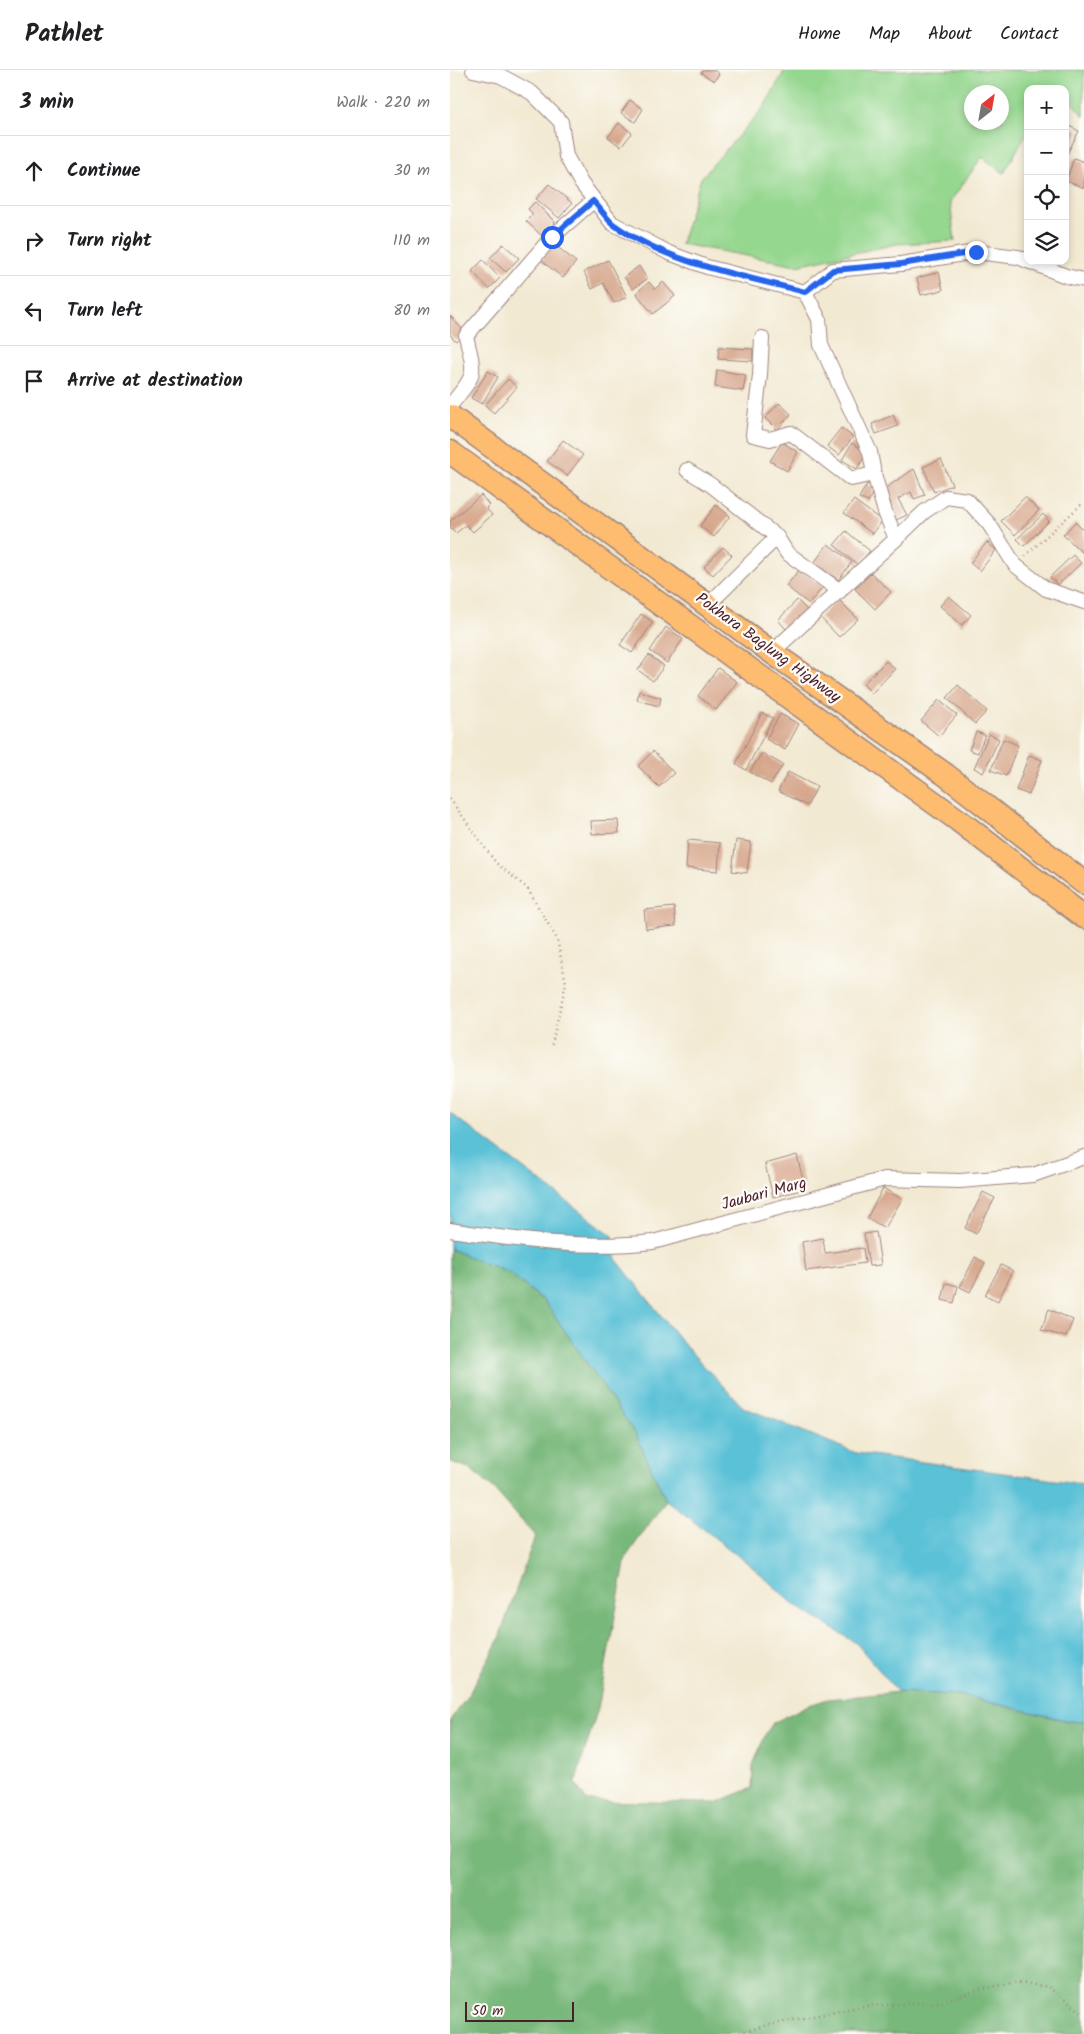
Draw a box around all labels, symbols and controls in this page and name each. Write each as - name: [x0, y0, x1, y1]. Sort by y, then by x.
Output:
- text: Pathlet: [25, 15, 104, 54]
- text: Home: [798, 20, 841, 49]
- text: Map: [869, 20, 900, 49]
- text: About: [928, 20, 972, 49]
- text: Contact: [1000, 20, 1059, 49]
- north arrow: [964, 85, 1009, 130]
- map controls: [1024, 85, 1069, 265]
- button: +: [1024, 85, 1069, 130]
- text: 3 min: [20, 86, 74, 119]
- text: Walk · 220 m: [336, 90, 430, 115]
- button: −: [1024, 130, 1069, 175]
- text: Continue: [67, 156, 140, 186]
- icon: ahead: [20, 157, 48, 185]
- text: 30 m: [394, 158, 430, 183]
- button: locate: [1024, 175, 1069, 220]
- button: layers: [1024, 220, 1069, 265]
- text: Turn right: [67, 226, 152, 256]
- route start: [541, 226, 564, 249]
- icon: right: [20, 227, 48, 255]
- text: 110 m: [393, 228, 430, 253]
- route end: [965, 241, 988, 264]
- text: Turn left: [67, 296, 142, 326]
- icon: left: [20, 297, 48, 325]
- text: 80 m: [393, 298, 430, 323]
- text: Arrive at destination: [67, 366, 243, 396]
- icon: arrive: [20, 367, 48, 395]
- street label: Pokhara Baglung Highway: [690, 587, 846, 710]
- street label: Jaubari Marg: [719, 1171, 809, 1217]
- scale bar: [465, 1999, 574, 2022]
- text: 50 m: [472, 2000, 503, 2022]

